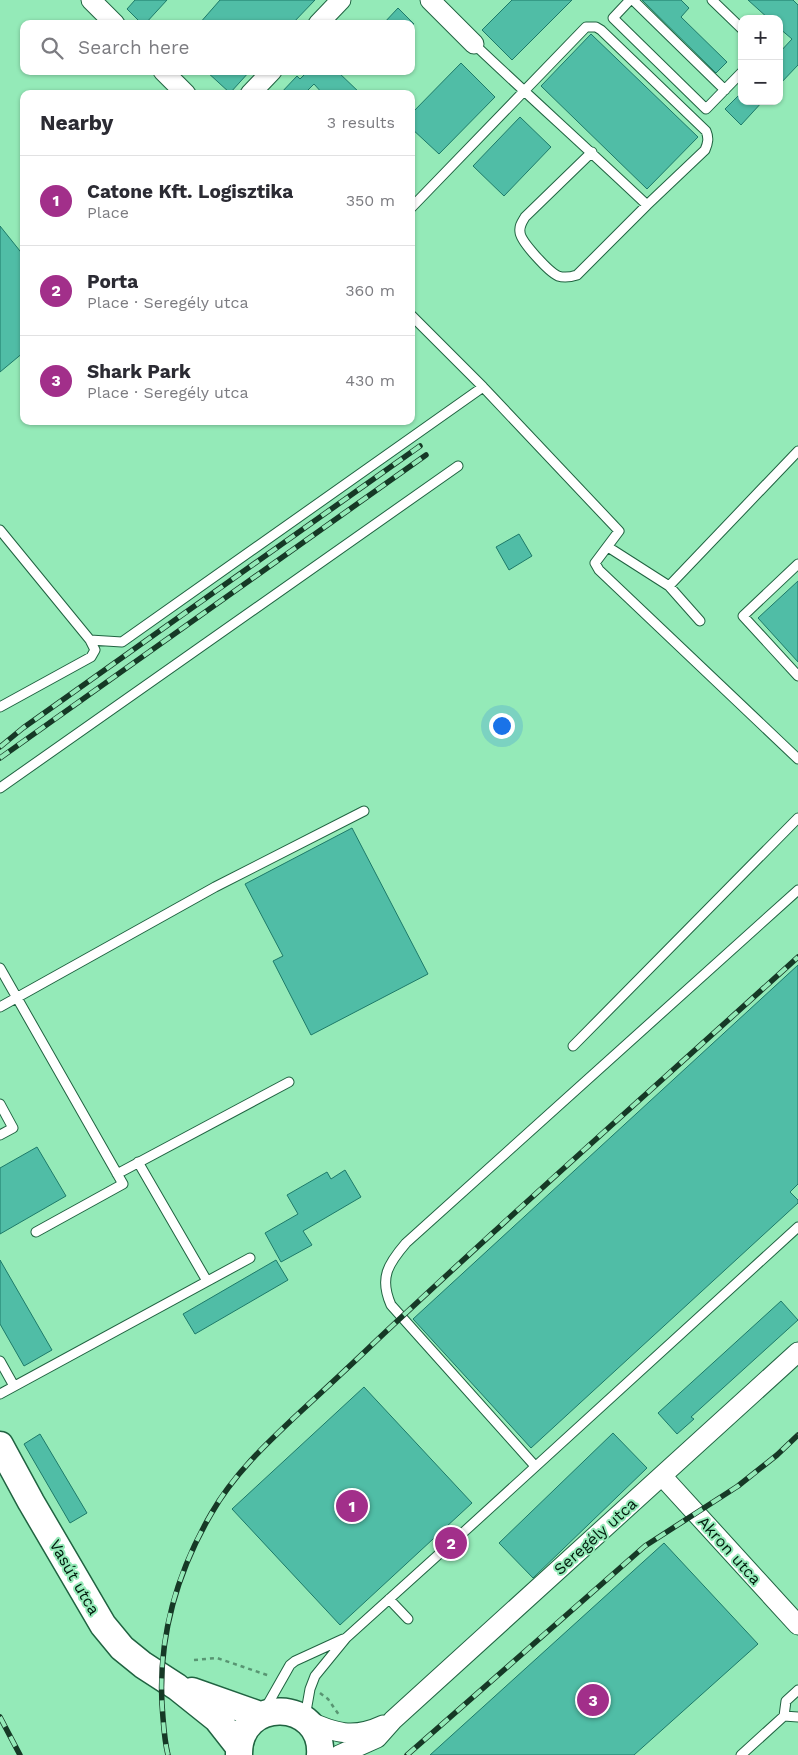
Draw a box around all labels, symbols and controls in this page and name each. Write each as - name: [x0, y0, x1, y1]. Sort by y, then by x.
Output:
- map controls: [738, 15, 783, 105]
- button: +: [738, 15, 783, 60]
- search box: [20, 20, 415, 75]
- icon: search: [38, 34, 66, 62]
- text: Search here: [78, 36, 189, 59]
- button: −: [738, 60, 783, 105]
- text: Nearby: [40, 110, 113, 135]
- text: 3 results: [327, 113, 395, 132]
- text: Catone Kft. Logisztika: [87, 180, 293, 203]
- text: 1: [53, 191, 59, 210]
- text: 350 m: [346, 191, 395, 210]
- text: Place: [87, 203, 129, 222]
- text: Porta: [87, 270, 138, 293]
- text: 2: [51, 281, 61, 300]
- text: 360 m: [345, 281, 395, 300]
- text: Place · Seregély utca: [87, 293, 249, 312]
- text: Shark Park: [87, 360, 191, 383]
- text: 3: [51, 371, 61, 390]
- text: 430 m: [345, 371, 395, 390]
- text: Place · Seregély utca: [87, 383, 249, 402]
- your location: [489, 713, 515, 739]
- pin: 1: [336, 1487, 368, 1525]
- street label: Seregély utca: [550, 1494, 641, 1579]
- street label: Akron utca: [694, 1512, 765, 1588]
- pin: 2: [435, 1524, 467, 1562]
- street label: Vasút utca: [45, 1536, 104, 1618]
- pin: 3: [577, 1681, 609, 1719]

